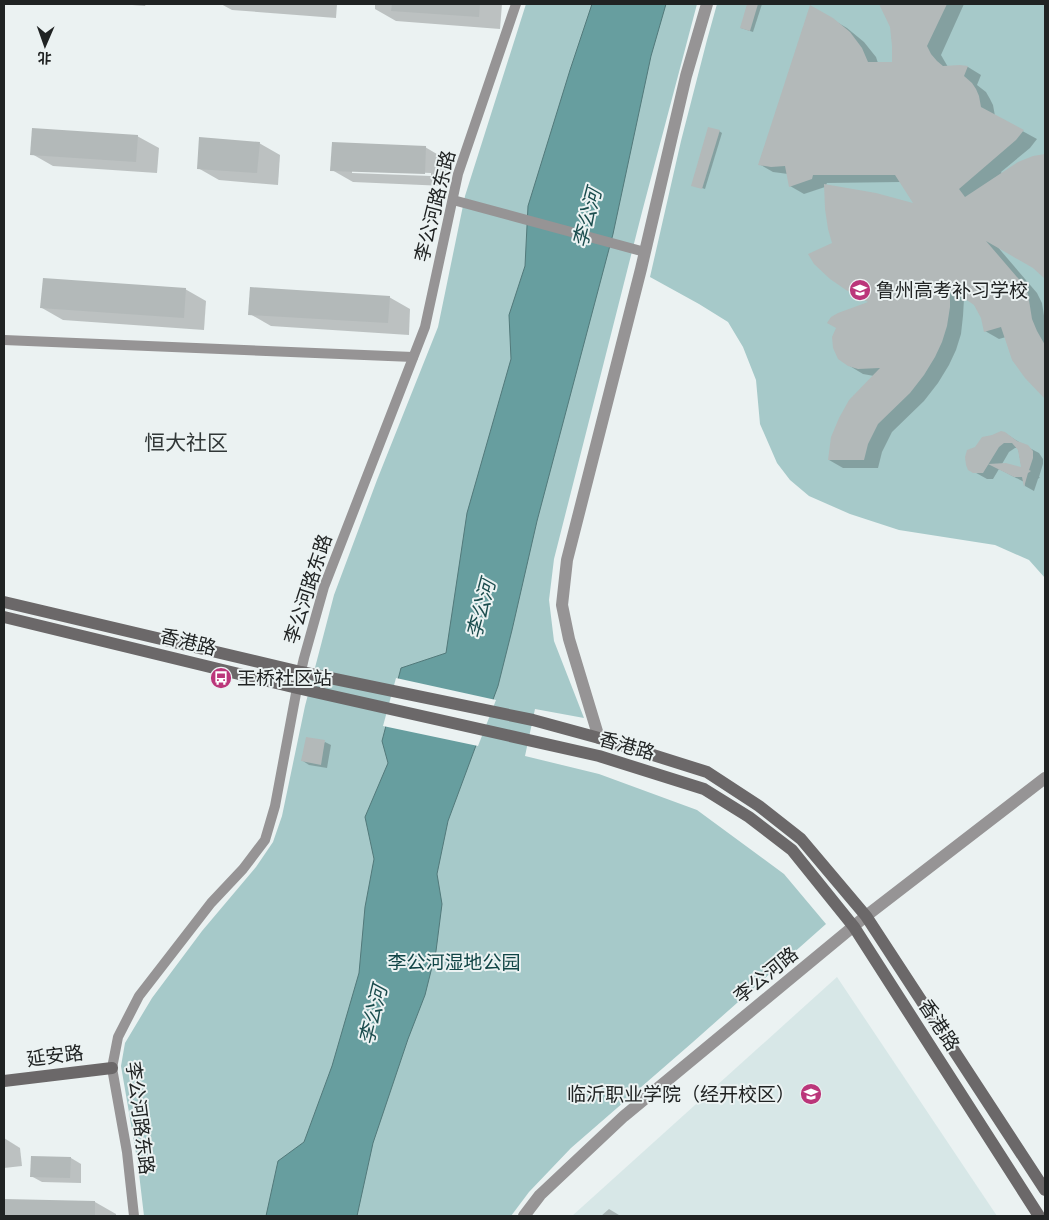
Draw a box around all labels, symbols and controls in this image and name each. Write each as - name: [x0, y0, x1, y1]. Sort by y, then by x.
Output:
- north arrow: [20, 20, 70, 70]
- text: 北: [37, 49, 52, 67]
- street label: 李公河路东路: [409, 148, 461, 264]
- water label: 李公河: [567, 182, 608, 250]
- school or university icon: 鲁州高考补习学校: [848, 278, 872, 302]
- place label: 鲁州高考补习学校: [876, 278, 1028, 303]
- district label: 恒大社区: [144, 429, 228, 456]
- street label: 李公河路东路: [278, 531, 338, 647]
- water label: 李公河: [461, 573, 502, 641]
- street label: 香港路: [157, 623, 219, 661]
- bus stop icon: 王桥社区站: [209, 666, 233, 690]
- place label: 王桥社区站: [237, 666, 332, 691]
- street label: 香港路: [596, 726, 658, 766]
- street label: 李公河路: [729, 941, 803, 1009]
- park label: 李公河湿地公园: [387, 950, 521, 975]
- water label: 李公河: [353, 979, 394, 1047]
- street label: 香港路: [913, 994, 965, 1056]
- street label: 延安路: [25, 1040, 85, 1072]
- street label: 李公河路东路: [121, 1060, 159, 1176]
- place label: 临沂职业学院（经开校区）: [567, 1082, 795, 1107]
- school or university icon: 临沂职业学院（经开校区）: [799, 1082, 823, 1106]

